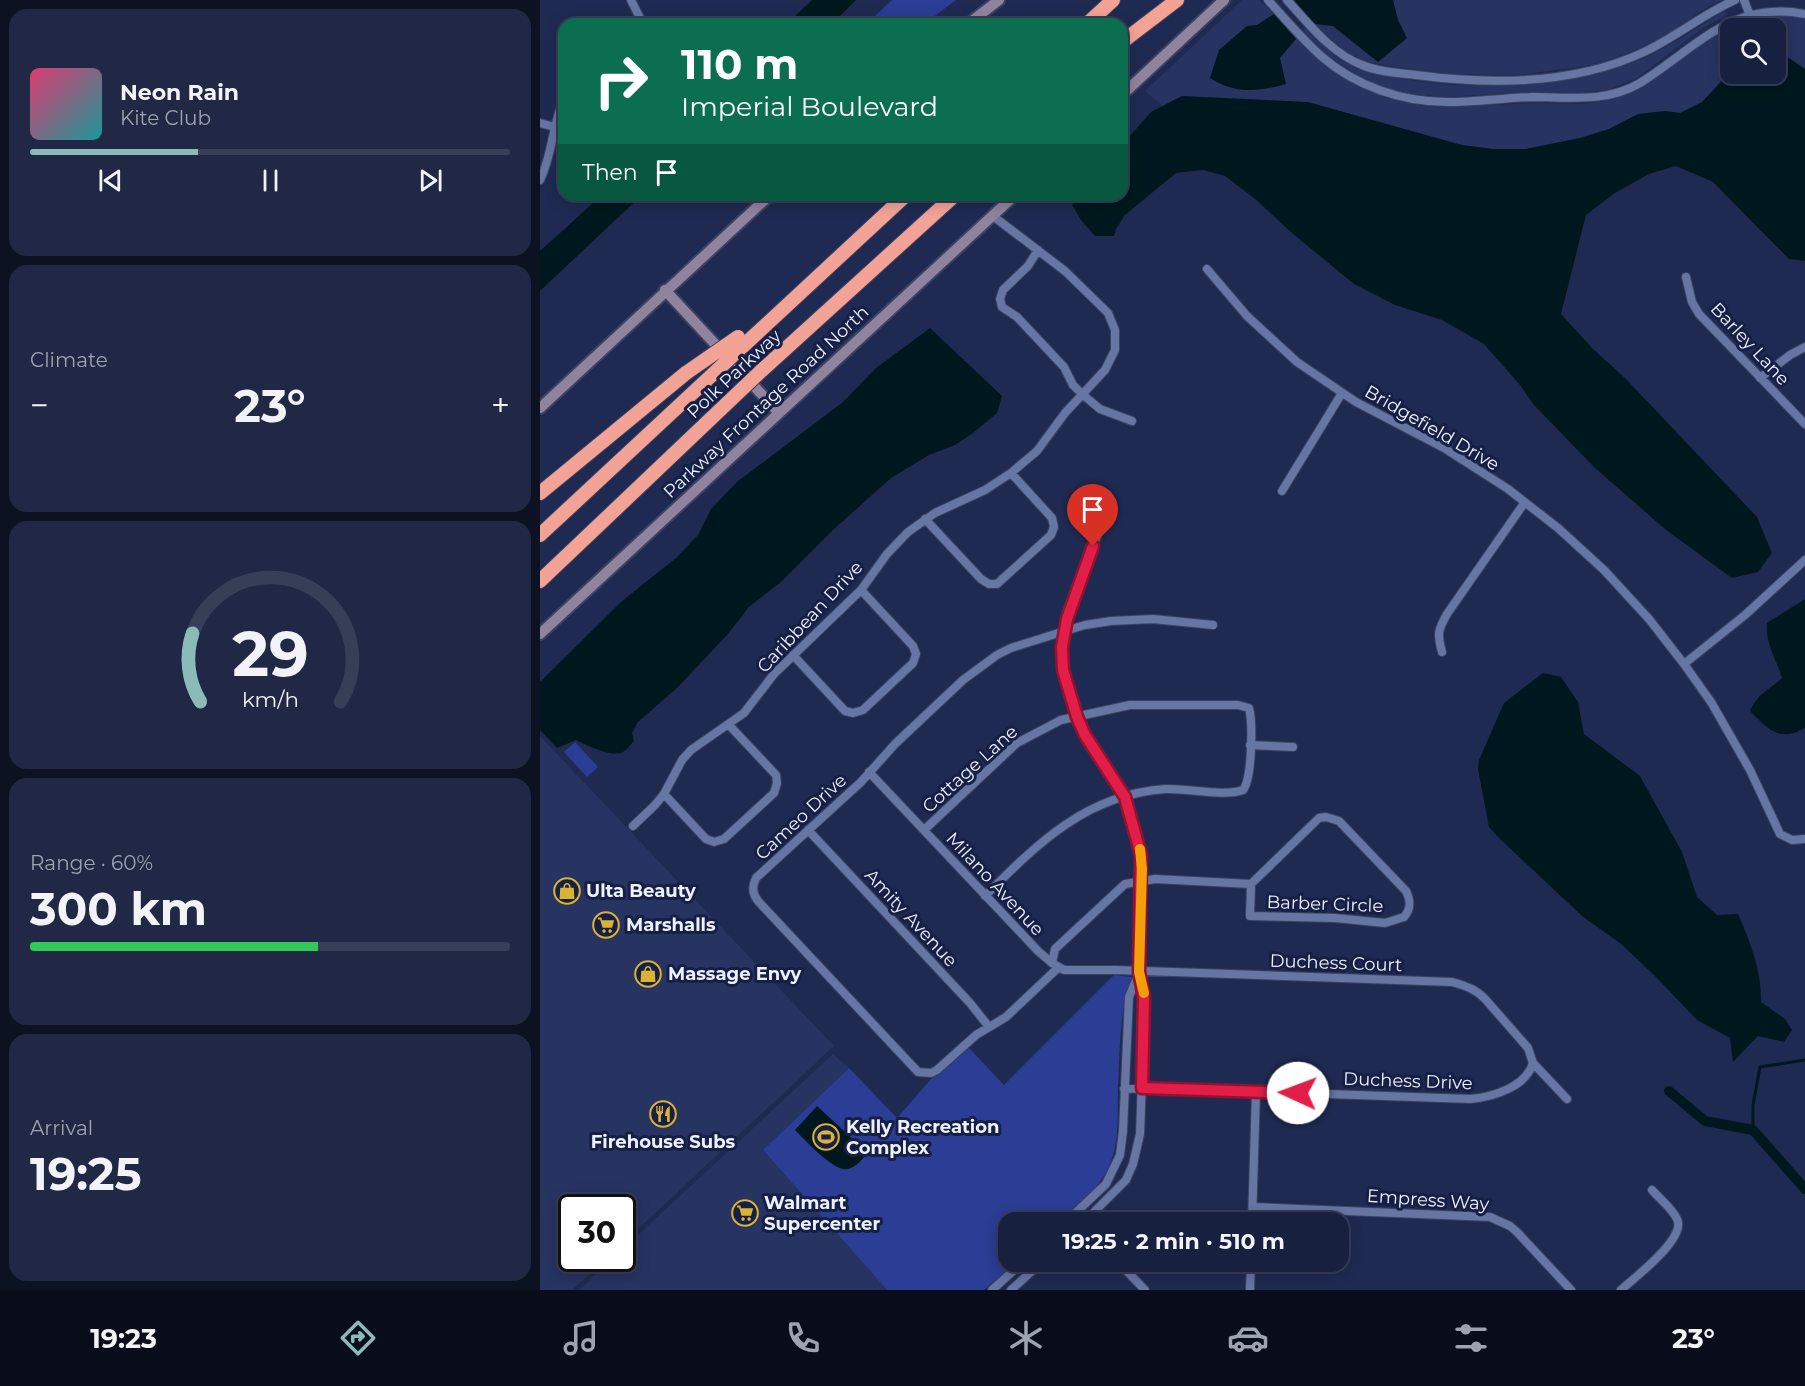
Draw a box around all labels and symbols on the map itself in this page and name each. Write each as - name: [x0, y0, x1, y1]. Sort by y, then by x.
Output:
- street label: Barley Lane: [1706, 298, 1794, 390]
- street label: Parkway Frontage Road North: [659, 301, 873, 503]
- street label: Polk Parkway: [682, 325, 786, 423]
- street label: Bridgefield Drive: [1361, 381, 1503, 475]
- pin: [1067, 484, 1118, 546]
- street label: Caribbean Drive: [753, 556, 868, 677]
- street label: Cottage Lane: [918, 720, 1022, 817]
- street label: Cameo Drive: [751, 769, 851, 865]
- street label: Milano Avenue: [941, 828, 1049, 940]
- street label: Amity Avenue: [860, 865, 962, 972]
- shop icon: Ulta Beauty: [552, 876, 582, 906]
- place label: Ulta Beauty: [586, 880, 696, 902]
- street label: Barber Circle: [1266, 891, 1384, 917]
- supermarket icon: Marshalls: [591, 910, 621, 940]
- place label: Marshalls: [626, 914, 716, 936]
- street label: Duchess Court: [1269, 950, 1403, 976]
- shop icon: Massage Envy: [633, 959, 663, 989]
- place label: Massage Envy: [668, 963, 801, 985]
- position arrow: [1266, 1061, 1330, 1125]
- street label: Duchess Drive: [1343, 1068, 1473, 1094]
- restaurant icon: Firehouse Subs: [648, 1099, 678, 1129]
- place label: Kelly Recreation Complex: [846, 1116, 999, 1159]
- sports icon: Kelly Recreation Complex: [811, 1122, 841, 1152]
- place label: Firehouse Subs: [591, 1131, 736, 1153]
- street label: Empress Way: [1366, 1185, 1490, 1215]
- place label: Walmart Supercenter: [764, 1192, 880, 1235]
- speed limit sign: 30: [558, 1194, 636, 1272]
- supermarket icon: Walmart Supercenter: [730, 1198, 760, 1228]

